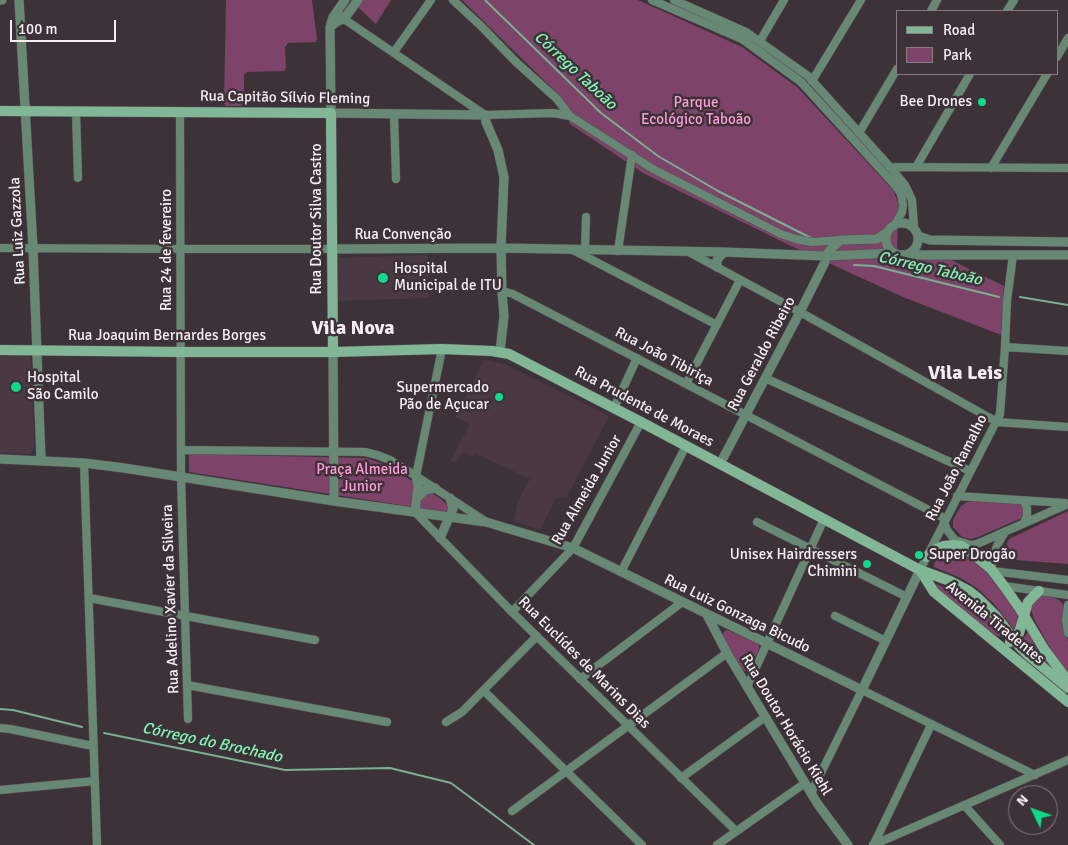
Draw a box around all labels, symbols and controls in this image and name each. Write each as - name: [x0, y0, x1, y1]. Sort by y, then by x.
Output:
- scale bar: [12, 10, 119, 42]
- legend: [896, 10, 1058, 75]
- text: 100 m: [18, 20, 58, 38]
- text: Road: [943, 21, 975, 39]
- water label: Córrego Taboão: [530, 28, 620, 114]
- text: Park: [943, 46, 972, 64]
- street label: Rua Capitão Sílvio Fleming: [200, 88, 370, 108]
- place label: Bee Drones: [900, 93, 972, 111]
- park label: Parque Ecológico Taboão: [641, 94, 751, 129]
- marker: Bee Drones: [976, 96, 988, 108]
- street label: Rua Doutor Silva Castro: [308, 143, 326, 295]
- street label: Rua Luiz Gazzola: [6, 177, 30, 285]
- street label: Rua 24 de fevereiro: [158, 189, 176, 311]
- street label: Rua Convenção: [354, 226, 452, 244]
- water label: Córrego Taboão: [876, 248, 984, 290]
- place label: Hospital Municipal de ITU: [394, 260, 502, 295]
- marker: Hospital Municipal de ITU: [376, 271, 390, 285]
- street label: Rua Geraldo Ribeiro: [724, 294, 800, 414]
- district label: Vila Nova: [311, 317, 395, 341]
- street label: Rua João Tibiriça: [612, 323, 716, 391]
- street label: Rua Joaquim Bernardes Borges: [68, 327, 266, 345]
- district label: Vila Leis: [928, 362, 1002, 386]
- street label: Rua Prudente de Moraes: [571, 363, 717, 451]
- place label: Hospital São Camilo: [27, 369, 99, 404]
- place label: Supermercado Pão de Açucar: [396, 379, 489, 414]
- marker: Hospital São Camilo: [9, 380, 23, 394]
- marker: Supermercado Pão de Açucar: [493, 391, 505, 403]
- street label: Rua João Ramalho: [922, 412, 992, 524]
- street label: Rua Almeida Junior: [548, 432, 626, 548]
- park label: Praça Almeida Junior: [316, 461, 408, 496]
- street label: Rua Adelino Xavier da Silveira: [159, 504, 183, 694]
- place label: Unisex Hairdressers Chimini: [730, 546, 857, 581]
- place label: Super Drogão: [929, 546, 1016, 564]
- marker: Super Drogão: [913, 549, 925, 561]
- marker: Unisex Hairdressers Chimini: [861, 558, 873, 570]
- street label: Rua Luiz Gonzaga Bicudo: [661, 571, 813, 657]
- street label: Avenida Tiradentes: [942, 578, 1048, 668]
- street label: Rua Euclídes de Marins Dias: [514, 593, 654, 733]
- street label: Rua Doutor Horácio Kiehl: [737, 651, 835, 799]
- water label: Córrego do Brochado: [140, 719, 284, 767]
- north arrow: [1008, 785, 1058, 835]
- text: N: [1013, 791, 1032, 810]

